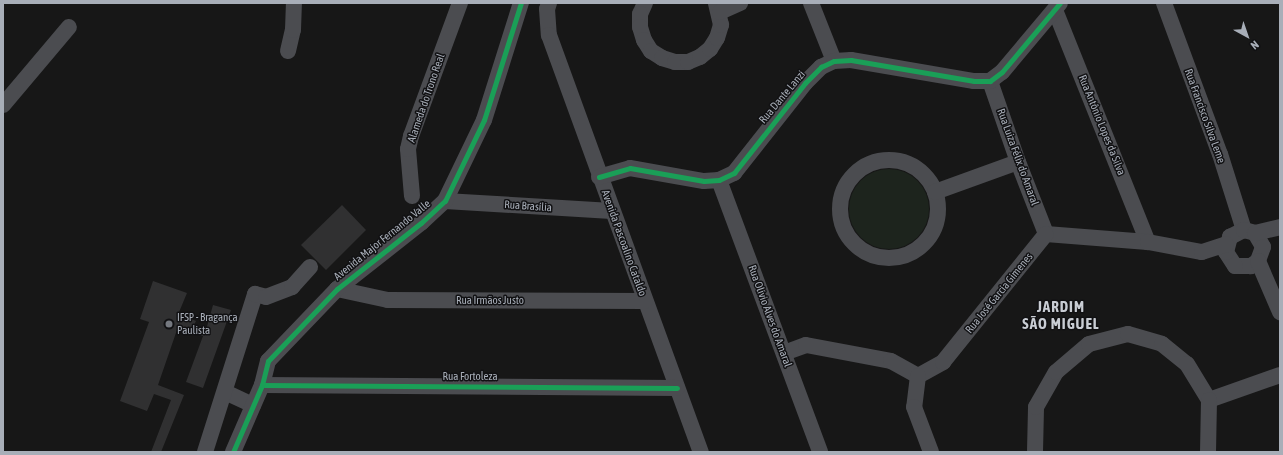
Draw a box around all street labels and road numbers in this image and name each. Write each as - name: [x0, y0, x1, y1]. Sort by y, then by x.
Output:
- street label: Alameda do Trono Real: [405, 52, 447, 144]
- street label: Rua Francisco Silva Leme: [1182, 67, 1228, 165]
- street label: Rua Dante Lanzi: [756, 68, 808, 126]
- street label: Rua Antônio Lopes da Silva: [1076, 73, 1128, 177]
- street label: Rua Luiza Félix do Amaral: [994, 107, 1042, 207]
- street label: Avenida Pascoalino Cataldo: [599, 188, 649, 298]
- street label: Avenida Major Fernando Valle: [331, 197, 433, 283]
- street label: Rua Brasília: [504, 198, 552, 214]
- street label: Rua José Garcia Gimenes: [963, 250, 1035, 336]
- street label: Rua Olívio Alves do Amaral: [745, 263, 795, 369]
- street label: Rua Irmãos Justo: [456, 293, 524, 307]
- street label: Rua Fortoleza: [442, 369, 498, 383]

